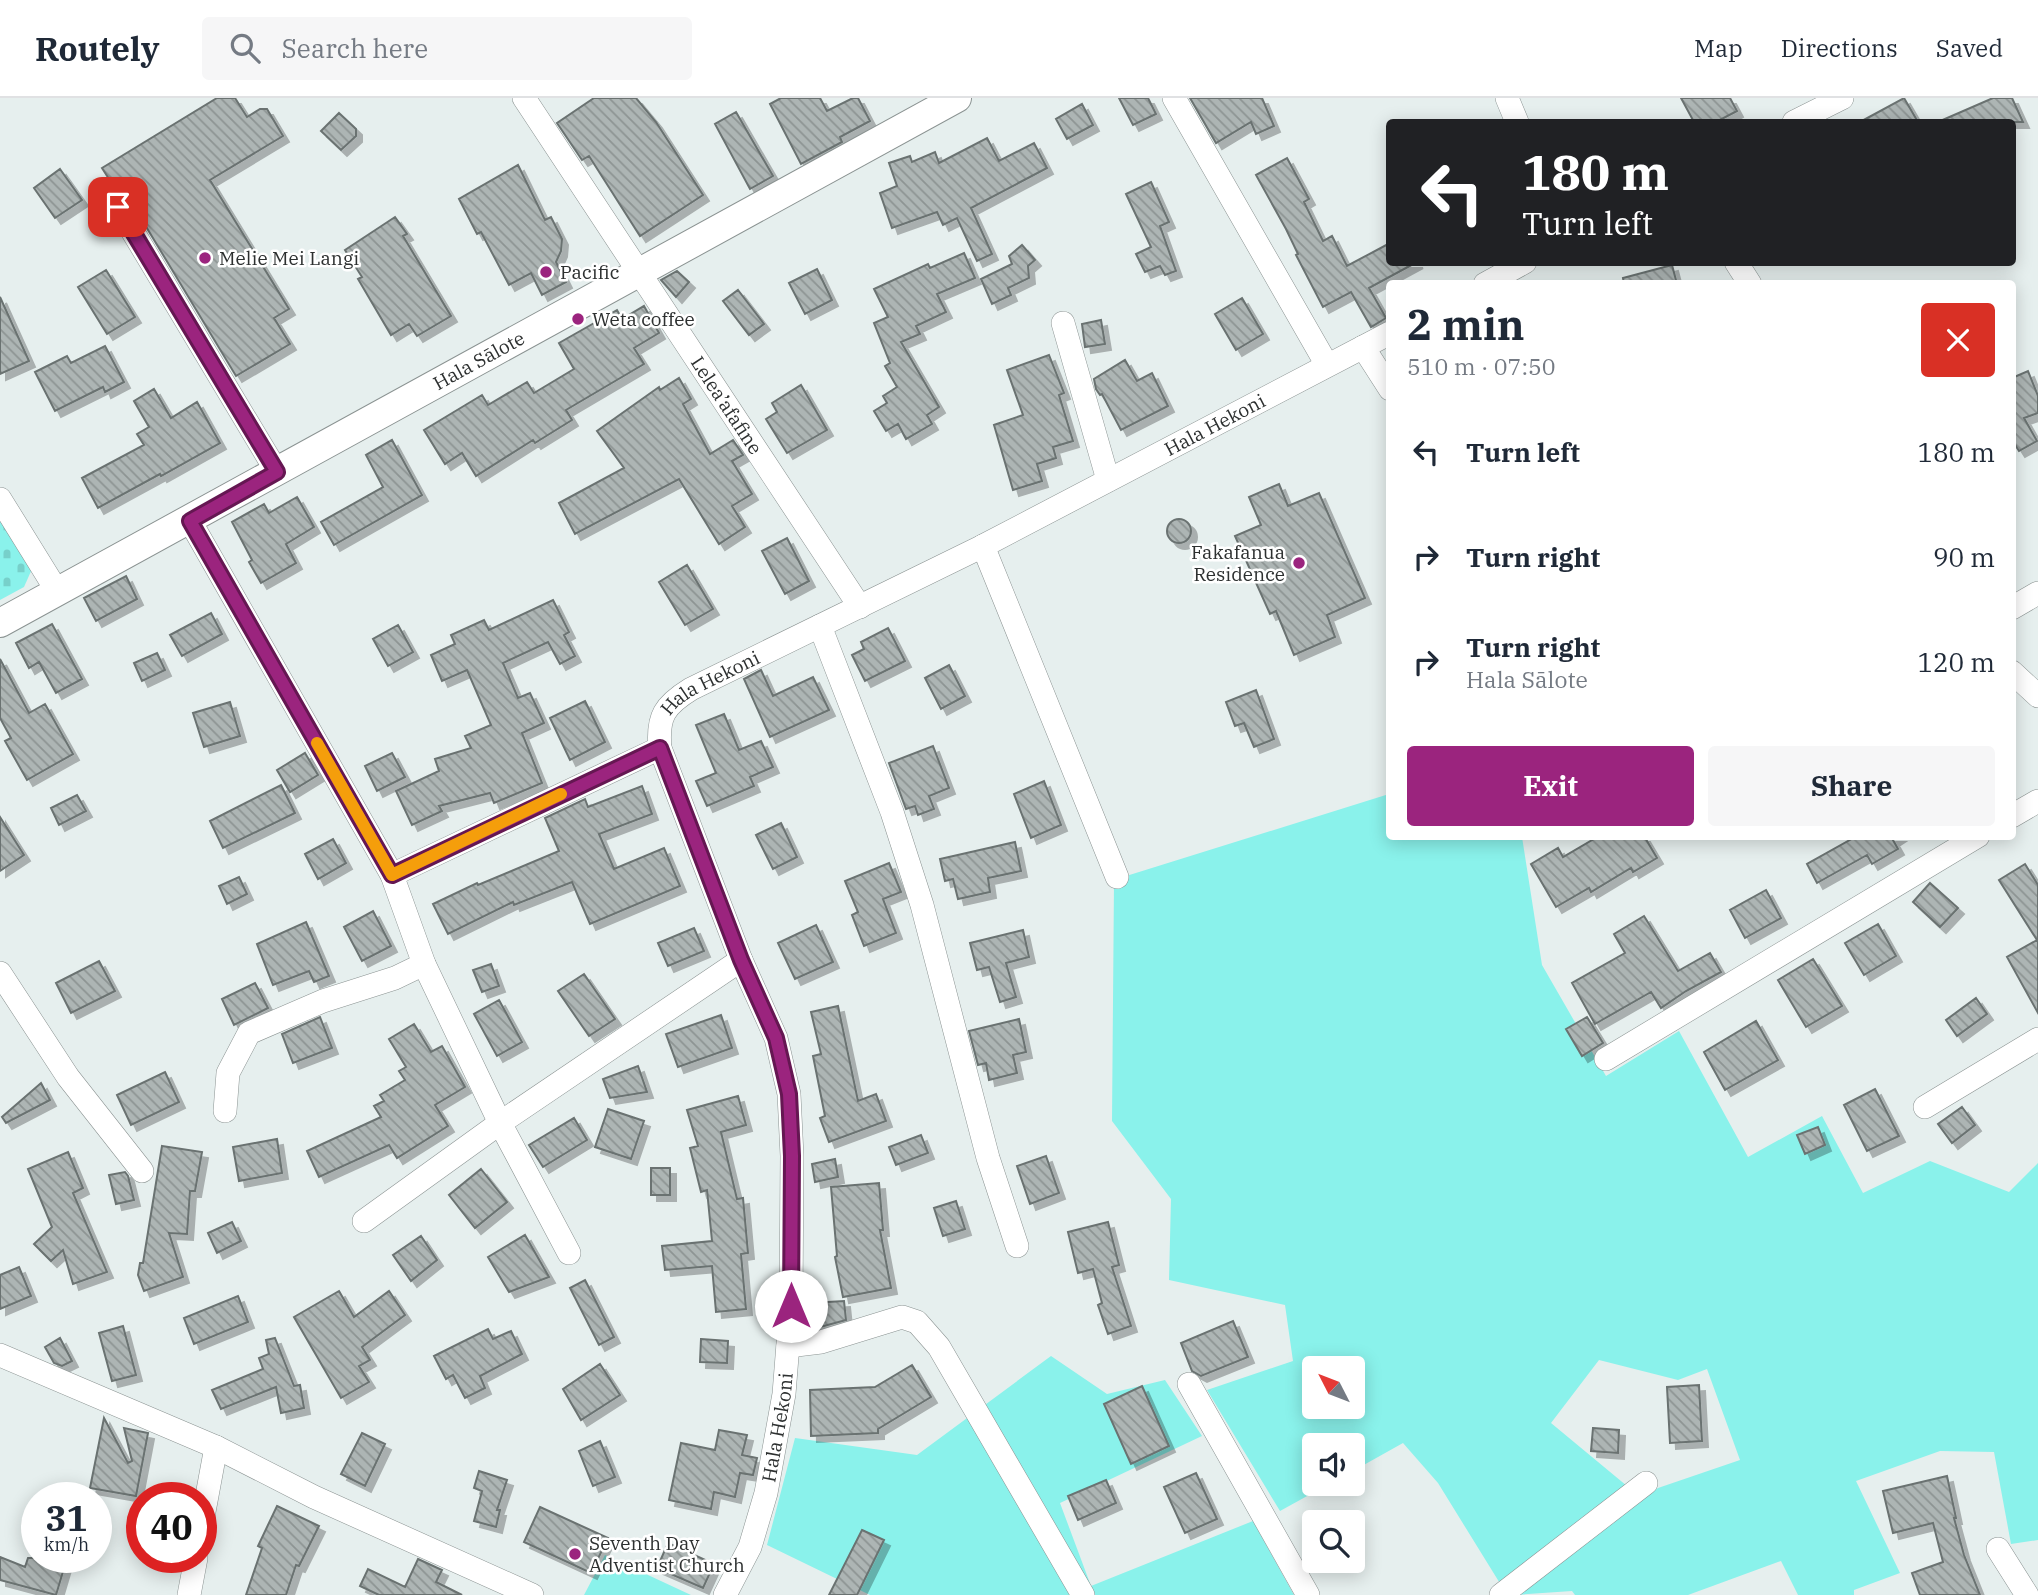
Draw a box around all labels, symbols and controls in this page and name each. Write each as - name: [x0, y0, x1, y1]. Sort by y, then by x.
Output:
- search box: [202, 17, 692, 80]
- text: Routely: [35, 27, 160, 70]
- icon: search: [226, 29, 264, 67]
- text: Search here: [282, 31, 428, 65]
- text: Map: [1694, 32, 1743, 64]
- text: Directions: [1781, 32, 1898, 64]
- text: Saved: [1936, 32, 2003, 64]
- text: 180 m: [1522, 140, 1669, 203]
- icon: left: [1407, 147, 1498, 238]
- pin: [88, 177, 148, 237]
- icon: arrive: [99, 188, 137, 226]
- text: Turn left: [1522, 202, 1653, 244]
- place label: Melie Mei Langi: [219, 246, 359, 270]
- marker: Melie Mei Langi: [197, 250, 213, 266]
- place label: Pacific: [560, 260, 620, 284]
- marker: Pacific: [538, 264, 554, 280]
- text: 2 min: [1407, 297, 1525, 352]
- button: close: [1921, 303, 1995, 377]
- place label: Weta coffee: [592, 307, 695, 331]
- marker: Weta coffee: [570, 311, 586, 327]
- street label: Hala Sālote: [429, 326, 529, 395]
- text: 510 m · 07:50: [1407, 351, 1556, 381]
- street label: Lelea’afafine: [686, 352, 768, 459]
- street label: Hala Hekoni: [1160, 388, 1269, 461]
- icon: left: [1407, 433, 1445, 471]
- text: Turn left: [1466, 435, 1580, 469]
- text: 180 m: [1917, 435, 1995, 469]
- icon: right: [1407, 538, 1445, 576]
- place label: Fakafanua Residence: [1191, 540, 1285, 586]
- text: Turn right: [1466, 540, 1600, 574]
- text: 90 m: [1933, 540, 1995, 574]
- marker: Fakafanua Residence: [1291, 555, 1307, 571]
- text: Turn right: [1466, 630, 1600, 664]
- icon: right: [1407, 643, 1445, 681]
- street label: Hala Hekoni: [655, 645, 764, 720]
- text: 120 m: [1917, 645, 1995, 679]
- text: Hala Sālote: [1466, 664, 1588, 694]
- button: Exit: [1407, 746, 1694, 826]
- button: Share: [1708, 746, 1995, 826]
- position arrow: [754, 1269, 828, 1343]
- north arrow: [1302, 1356, 1365, 1419]
- map controls: [1302, 1356, 1365, 1573]
- street label: Hala Hekoni: [756, 1372, 798, 1484]
- button: sound: [1302, 1433, 1365, 1496]
- speed limit sign: 40: [126, 1482, 217, 1573]
- text: 31: [45, 1495, 88, 1541]
- button: search: [1302, 1510, 1365, 1573]
- place label: Seventh Day Adventist Church: [589, 1531, 745, 1577]
- text: km/h: [44, 1533, 89, 1556]
- marker: Seventh Day Adventist Church: [567, 1546, 583, 1562]

